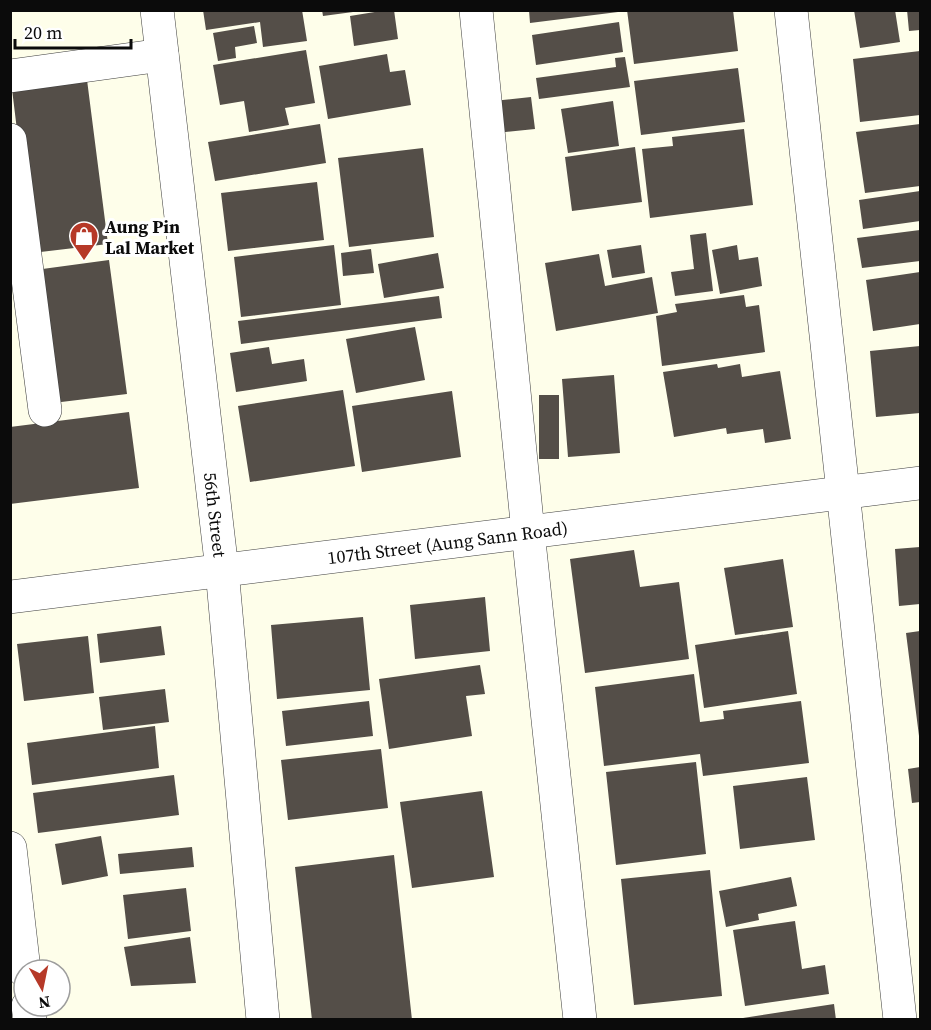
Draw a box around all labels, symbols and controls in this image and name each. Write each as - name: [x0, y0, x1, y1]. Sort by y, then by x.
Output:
- scale bar: [15, 12, 130, 50]
- text: 20 m: [24, 20, 62, 45]
- place label: Aung Pin Lal Market: [105, 214, 195, 260]
- shop icon: Aung Pin Lal Market: [68, 220, 100, 262]
- street label: 56th Street: [198, 471, 233, 559]
- street label: 107th Street (Aung Sann Road): [326, 515, 569, 570]
- north arrow: [12, 958, 72, 1018]
- text: N: [37, 991, 52, 1015]

